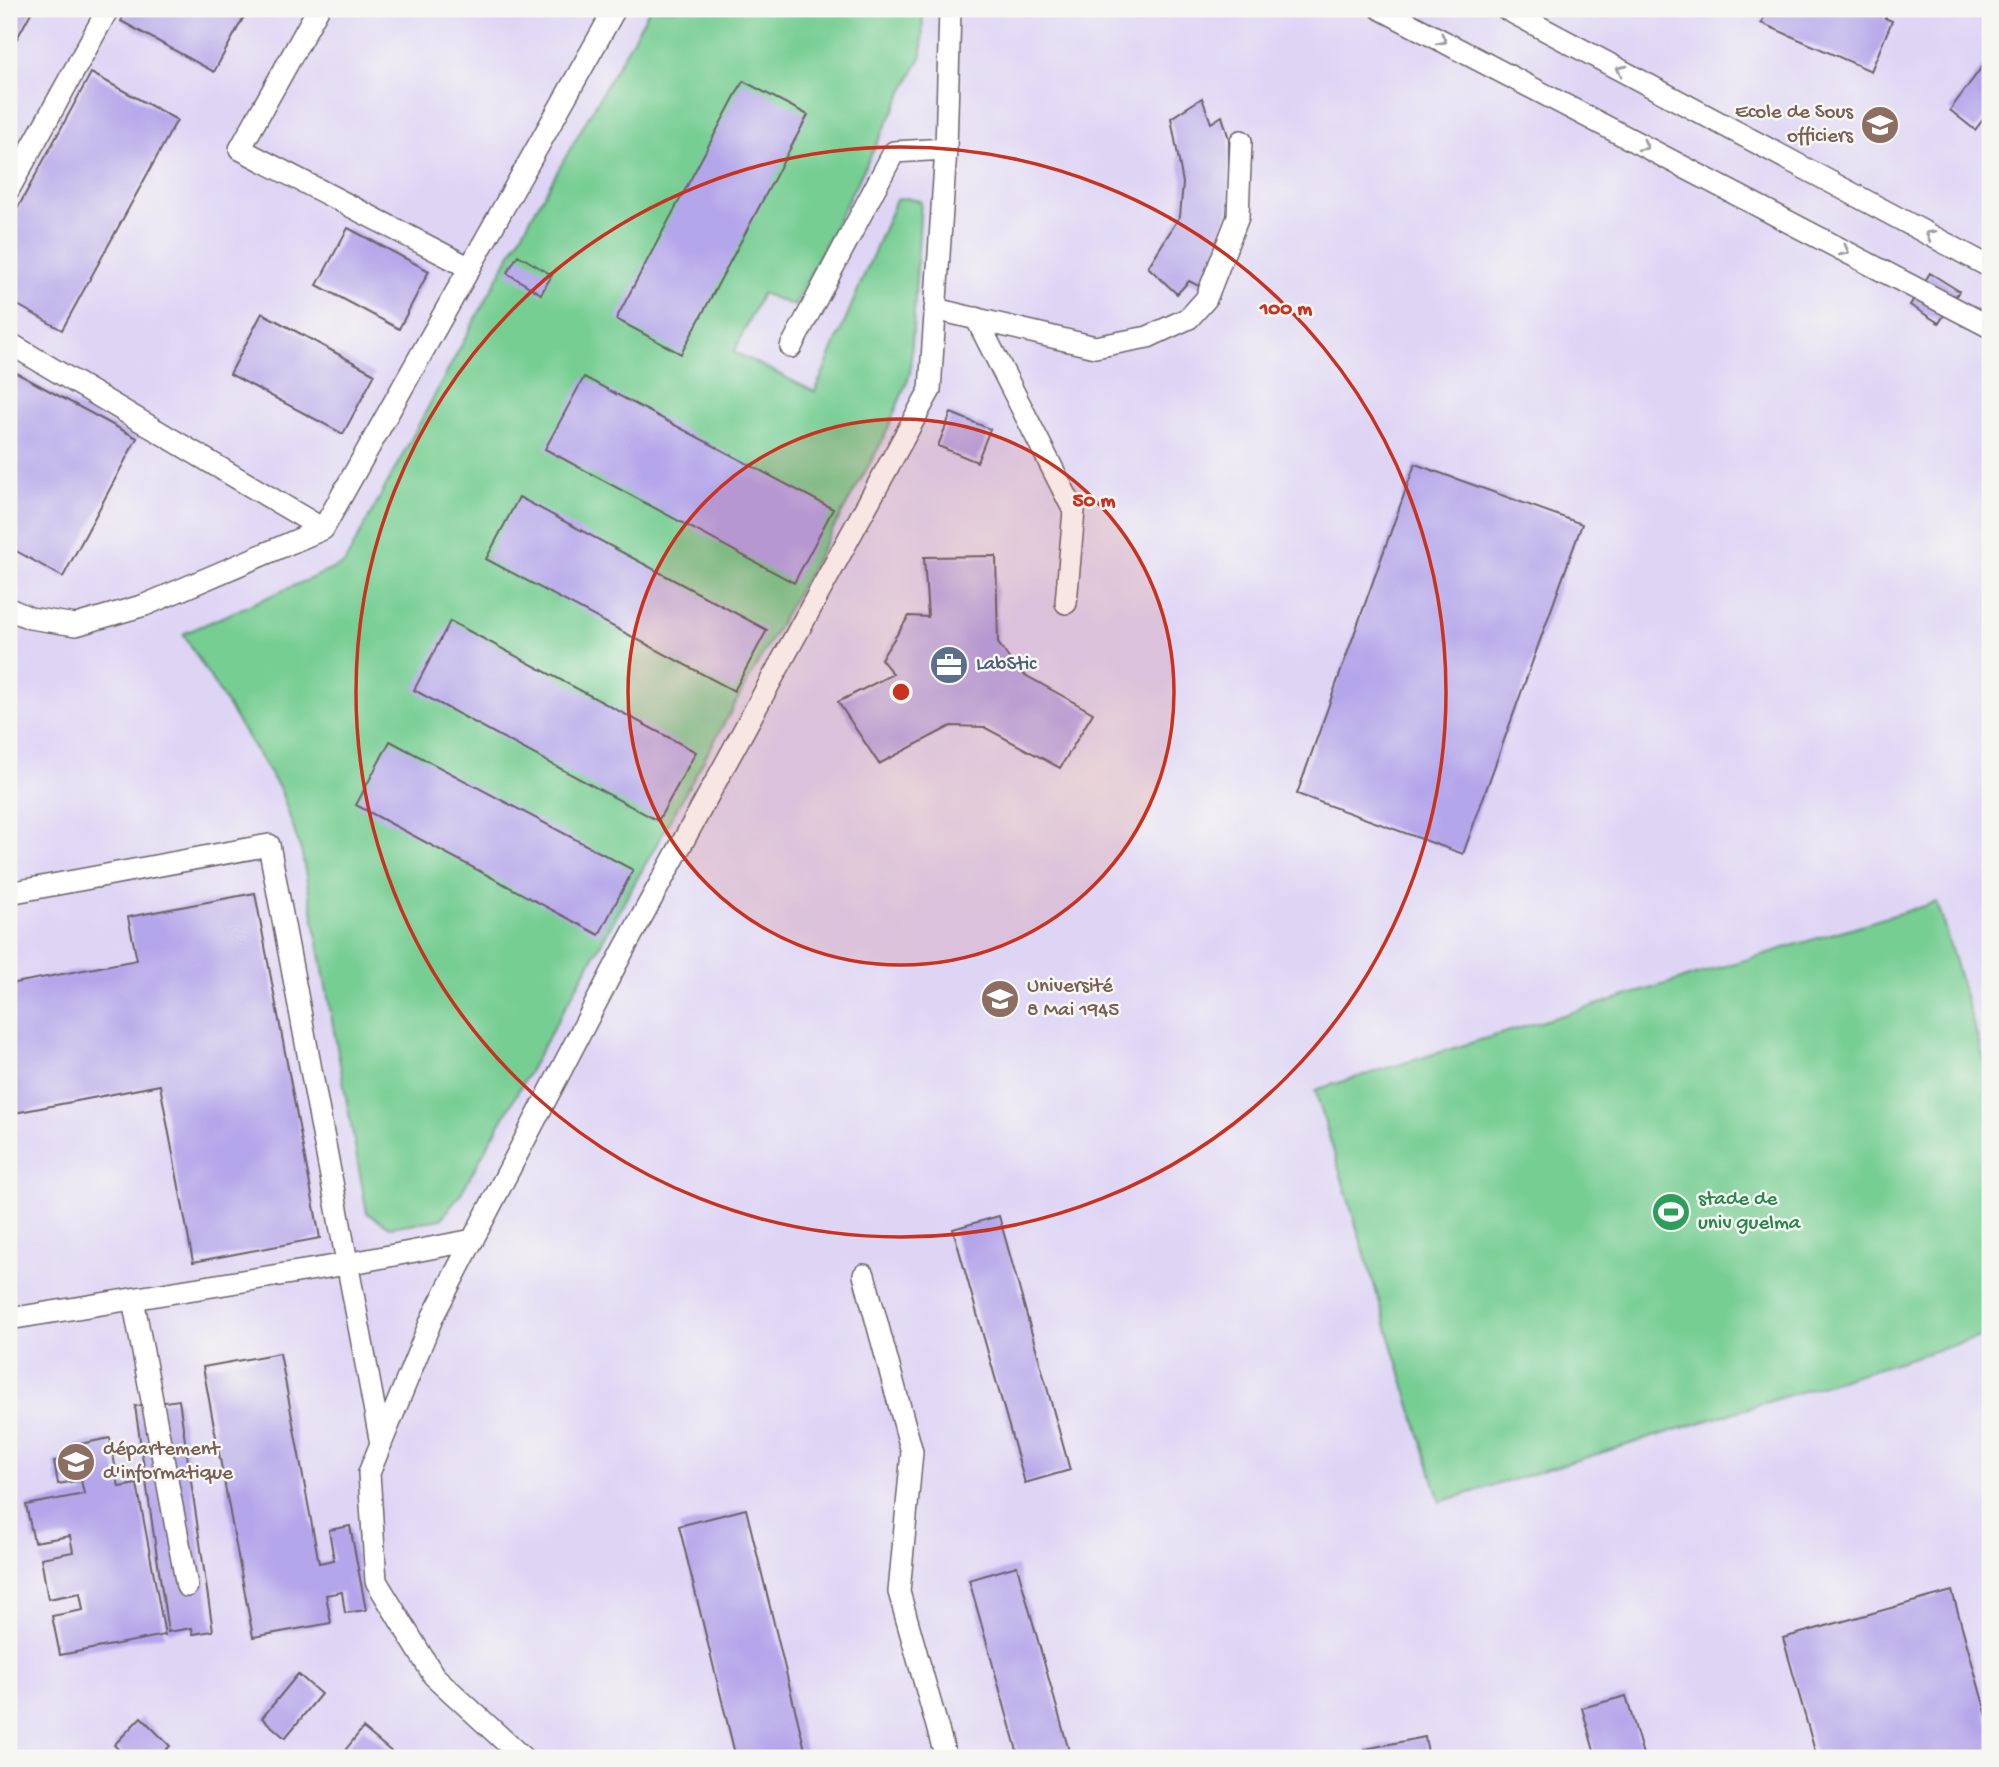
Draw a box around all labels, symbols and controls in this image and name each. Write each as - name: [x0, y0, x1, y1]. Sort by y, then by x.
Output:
- one-way arrow: [1435, 32, 1447, 46]
- one-way arrow: [1616, 65, 1628, 78]
- place label: Ecole de Sous officiers: [1735, 101, 1854, 150]
- school or university icon: Ecole de Sous officiers: [1859, 104, 1901, 146]
- one-way arrow: [1636, 137, 1649, 151]
- one-way arrow: [1925, 230, 1937, 243]
- one-way arrow: [1838, 243, 1850, 257]
- text: 100 m: [1259, 298, 1312, 323]
- text: 50 m: [1073, 490, 1116, 515]
- office icon: LabStic: [928, 644, 970, 686]
- place label: LabStic: [976, 653, 1037, 678]
- centre of rings: [889, 680, 913, 704]
- place label: Université 8 Mai 1945: [1027, 975, 1119, 1024]
- school or university icon: Université 8 Mai 1945: [979, 978, 1021, 1020]
- place label: stade de univ guelma: [1698, 1188, 1802, 1237]
- sports icon: stade de univ guelma: [1650, 1191, 1692, 1233]
- place label: département d'informatique: [103, 1438, 234, 1487]
- school or university icon: département d'informatique: [55, 1441, 97, 1483]

